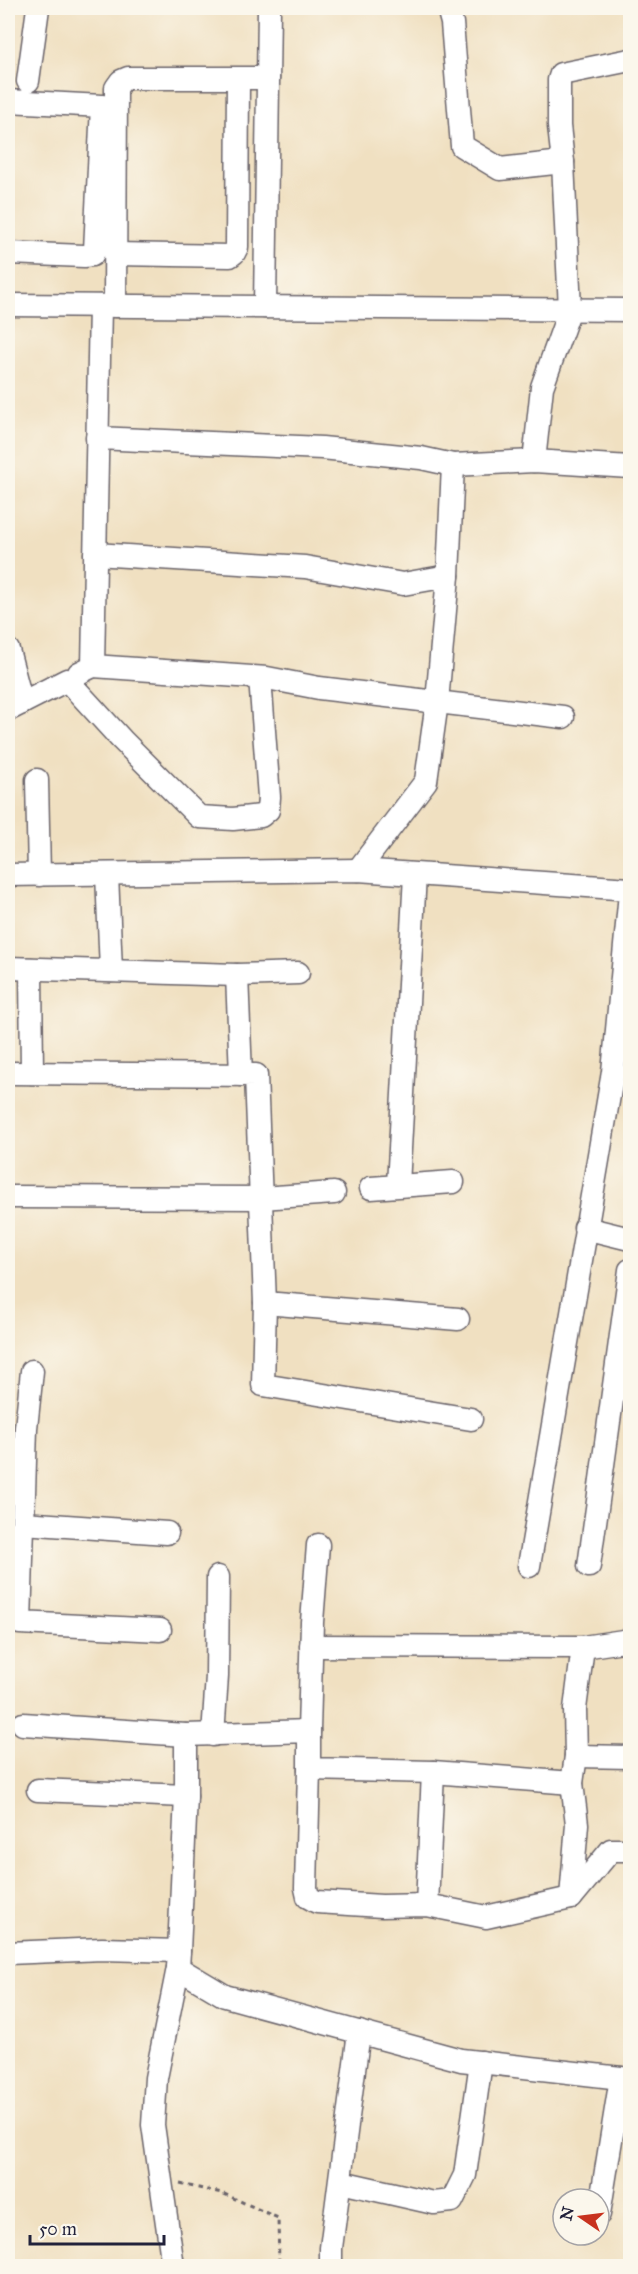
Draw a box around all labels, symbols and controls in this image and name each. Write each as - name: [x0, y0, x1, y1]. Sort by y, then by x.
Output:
- north arrow: [551, 2187, 611, 2247]
- text: N: [556, 2204, 578, 2222]
- scale bar: [30, 2208, 164, 2246]
- text: 50 m: [39, 2218, 77, 2240]

